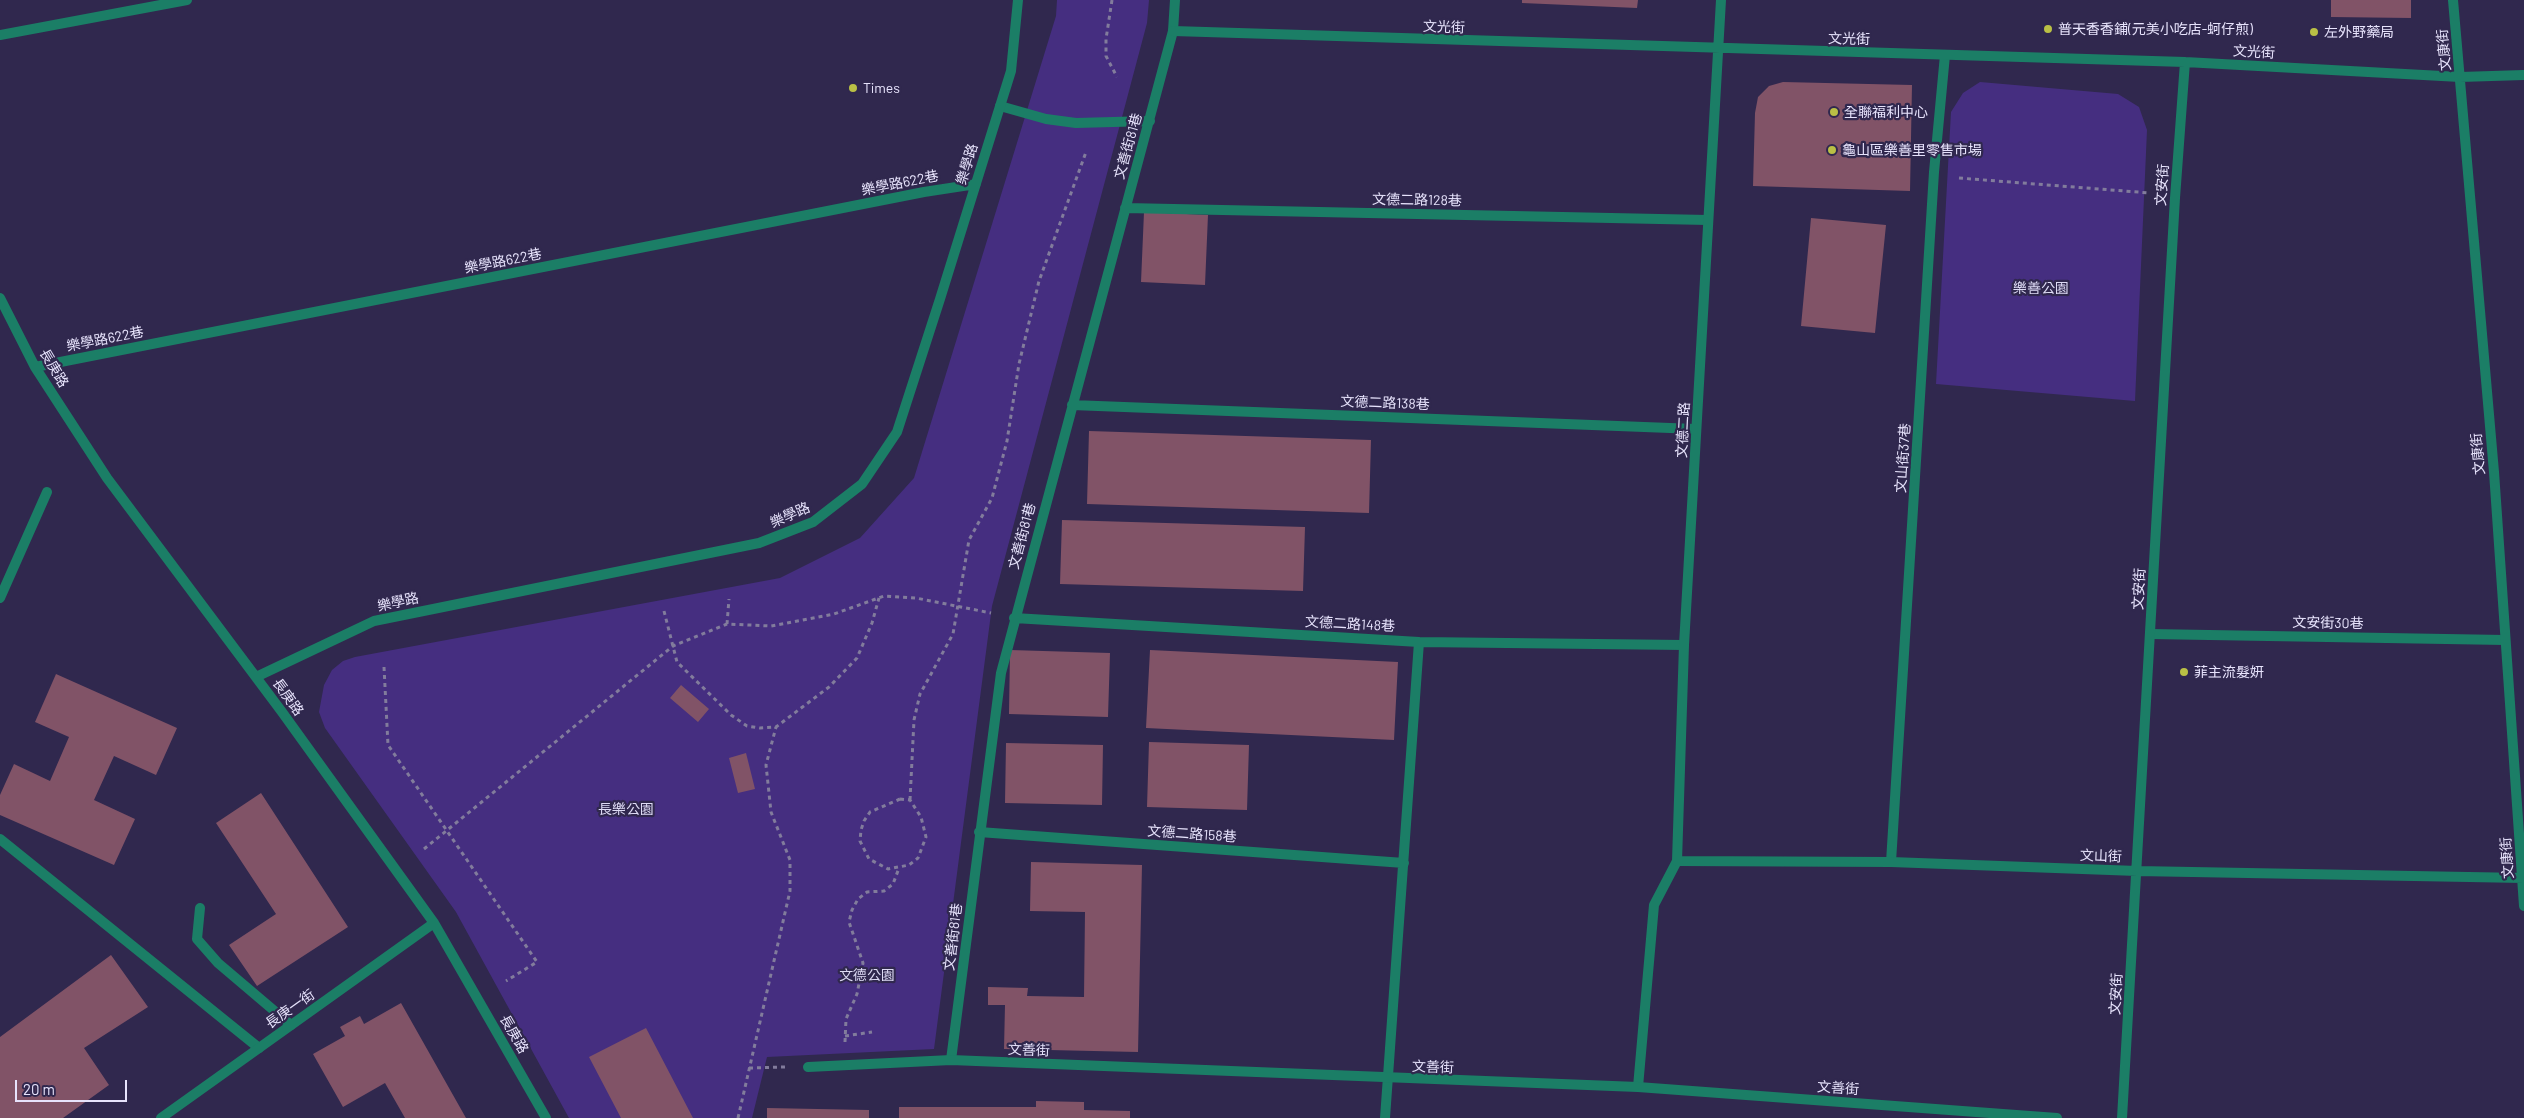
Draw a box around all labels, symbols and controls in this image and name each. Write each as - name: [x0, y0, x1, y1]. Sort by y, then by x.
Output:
- street label: 文光街: [1423, 18, 1465, 36]
- place label: 普天香香鋪(元美小吃店-蚵仔煎): [2058, 21, 2253, 37]
- marker: 普天香香鋪(元美小吃店-蚵仔煎): [2042, 23, 2054, 35]
- place label: 左外野藥局: [2324, 24, 2394, 40]
- marker: 左外野藥局: [2308, 26, 2320, 38]
- street label: 文康街: [2434, 28, 2454, 72]
- street label: 文光街: [1828, 30, 1870, 48]
- street label: 文光街: [2233, 43, 2275, 61]
- place label: Times: [863, 80, 900, 96]
- marker: Times: [847, 82, 859, 94]
- place label: 全聯福利中心: [1844, 104, 1928, 120]
- marker: 全聯福利中心: [1828, 106, 1840, 118]
- street label: 文善街81巷: [1111, 111, 1145, 181]
- street label: 樂學路: [953, 141, 981, 187]
- place label: 龜山區樂善里零售市場: [1842, 142, 1982, 158]
- marker: 龜山區樂善里零售市場: [1826, 144, 1838, 156]
- street label: 文安街: [2152, 163, 2172, 207]
- street label: 樂學路622巷: [860, 167, 940, 199]
- street label: 文德二路128巷: [1372, 191, 1462, 209]
- street label: 樂學路622巷: [463, 245, 543, 277]
- park label: 樂善公園: [2013, 280, 2069, 296]
- street label: 樂學路622巷: [65, 323, 145, 355]
- street label: 長庚路: [36, 346, 72, 390]
- street label: 文德二路138巷: [1340, 393, 1430, 413]
- street label: 文德二路: [1673, 402, 1693, 458]
- street label: 文山街37巷: [1892, 423, 1914, 493]
- street label: 文康街: [2468, 432, 2488, 476]
- street label: 樂學路: [767, 499, 813, 531]
- street label: 文善街81巷: [1005, 501, 1039, 571]
- street label: 文安街: [2130, 568, 2148, 610]
- street label: 樂學路: [376, 589, 420, 615]
- street label: 文德二路148巷: [1305, 613, 1395, 635]
- street label: 文安街30巷: [2292, 614, 2364, 632]
- place label: 菲主流髮妍: [2194, 664, 2264, 680]
- marker: 菲主流髮妍: [2178, 666, 2190, 678]
- street label: 長庚路: [269, 675, 307, 719]
- park label: 長樂公園: [598, 801, 654, 817]
- street label: 文德二路158巷: [1147, 823, 1237, 845]
- street label: 文康街: [2497, 836, 2517, 880]
- street label: 文山街: [2080, 847, 2122, 865]
- street label: 文善街81巷: [941, 902, 965, 972]
- park label: 文德公園: [839, 967, 895, 983]
- street label: 文安街: [2107, 973, 2125, 1015]
- street label: 長庚一街: [262, 986, 318, 1032]
- street label: 長庚路: [496, 1012, 532, 1056]
- street label: 文善街: [1008, 1041, 1050, 1059]
- street label: 文善街: [1412, 1058, 1454, 1076]
- scale bar: [18, 1070, 130, 1102]
- street label: 文善街: [1816, 1078, 1860, 1098]
- text: 20 m: [23, 1080, 55, 1098]

